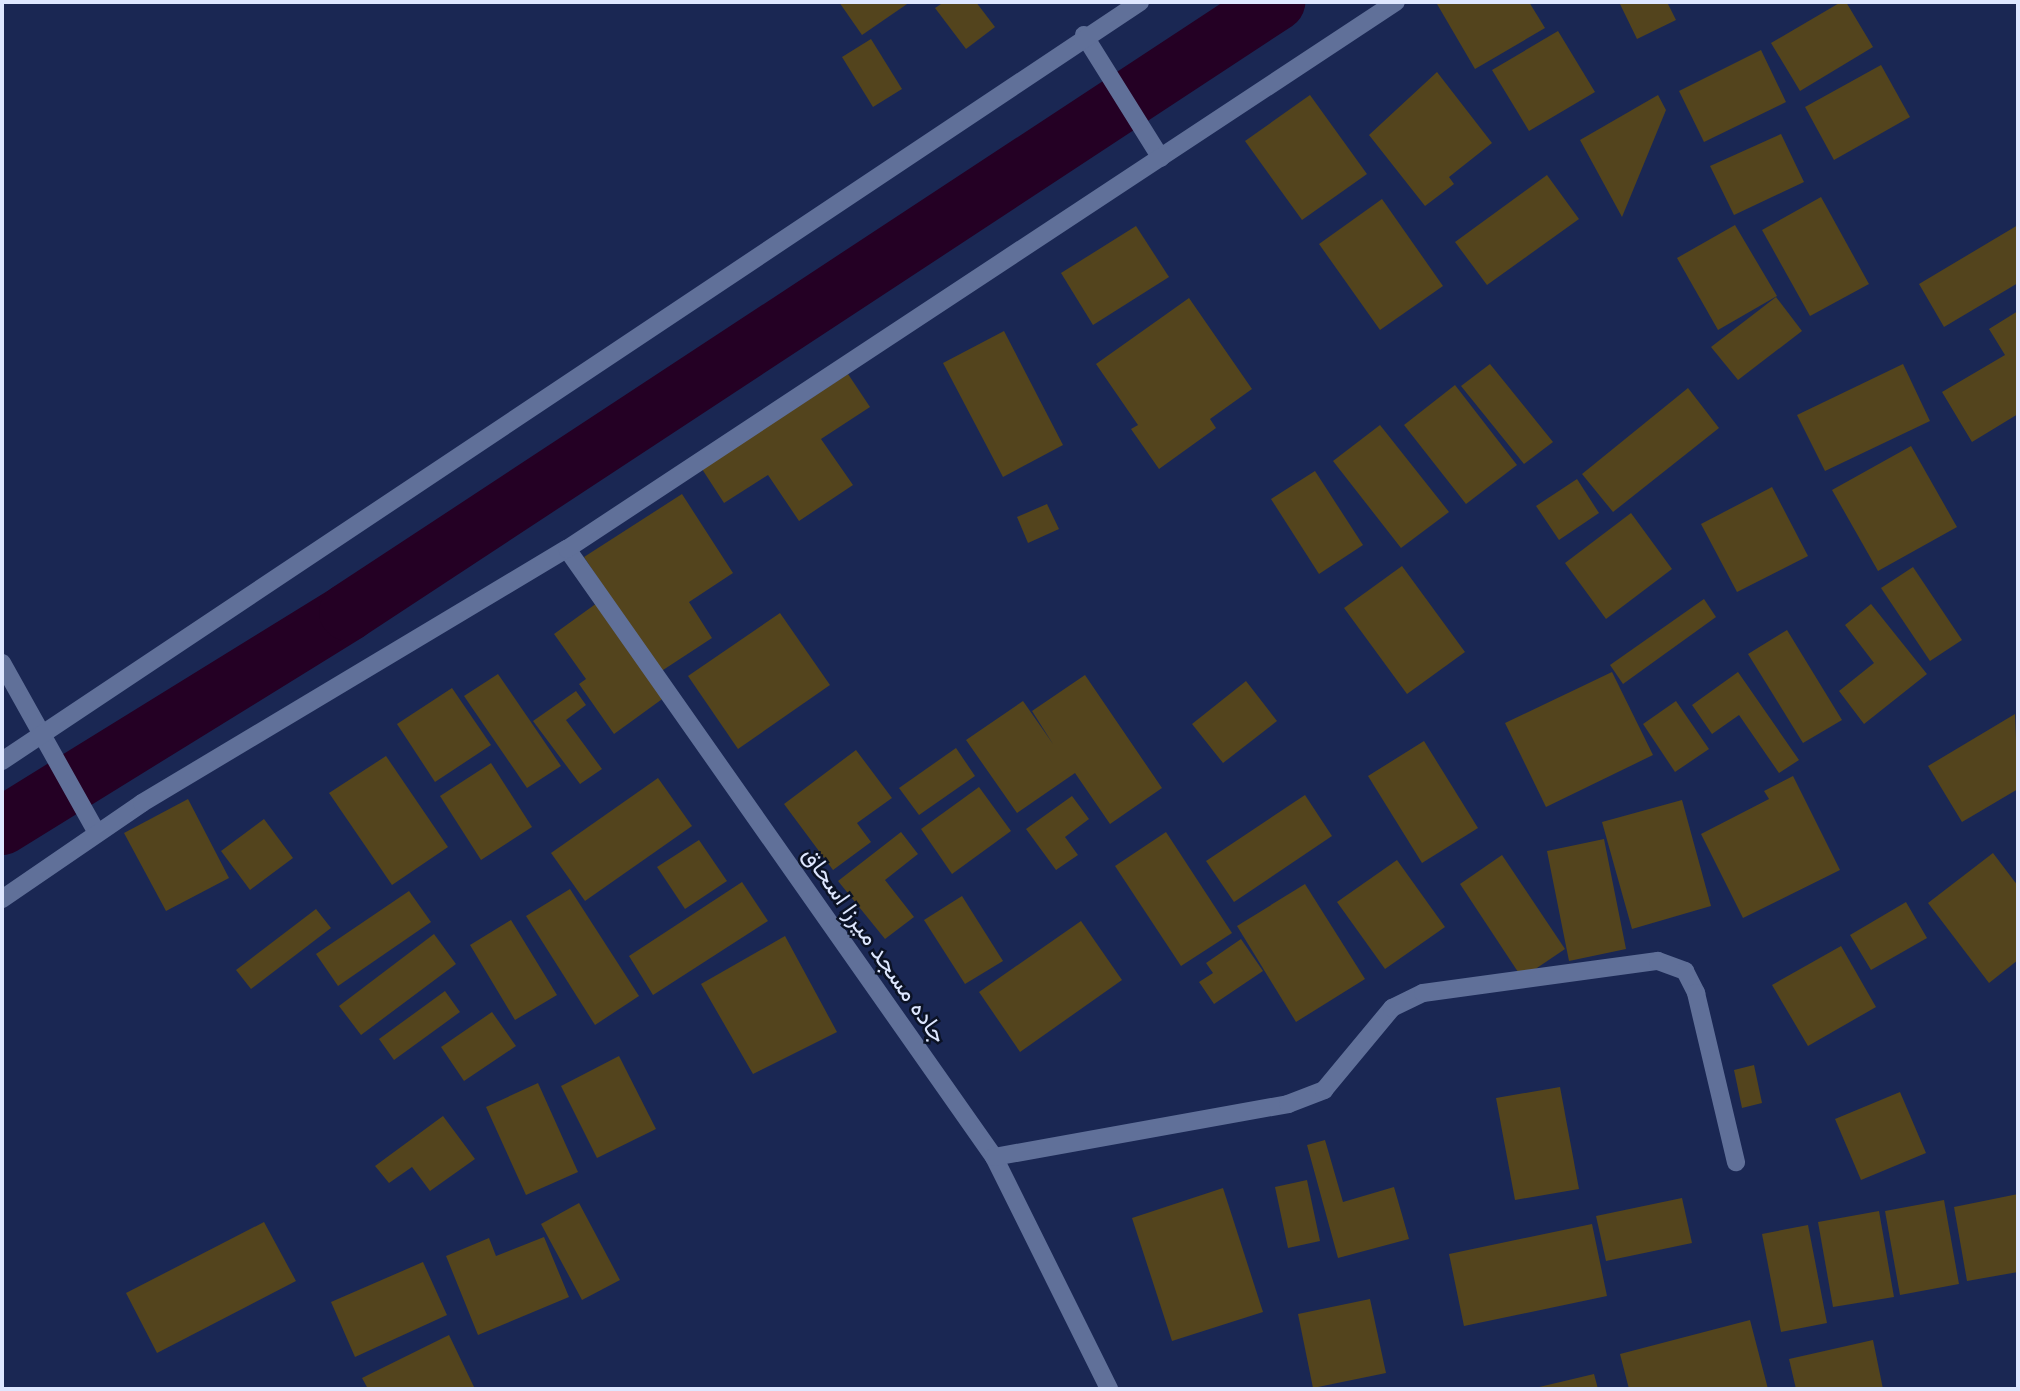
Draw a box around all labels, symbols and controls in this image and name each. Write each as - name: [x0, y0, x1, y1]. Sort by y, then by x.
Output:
- street label: جاده مسجد ميرزا اسحاق: [796, 841, 954, 1049]

